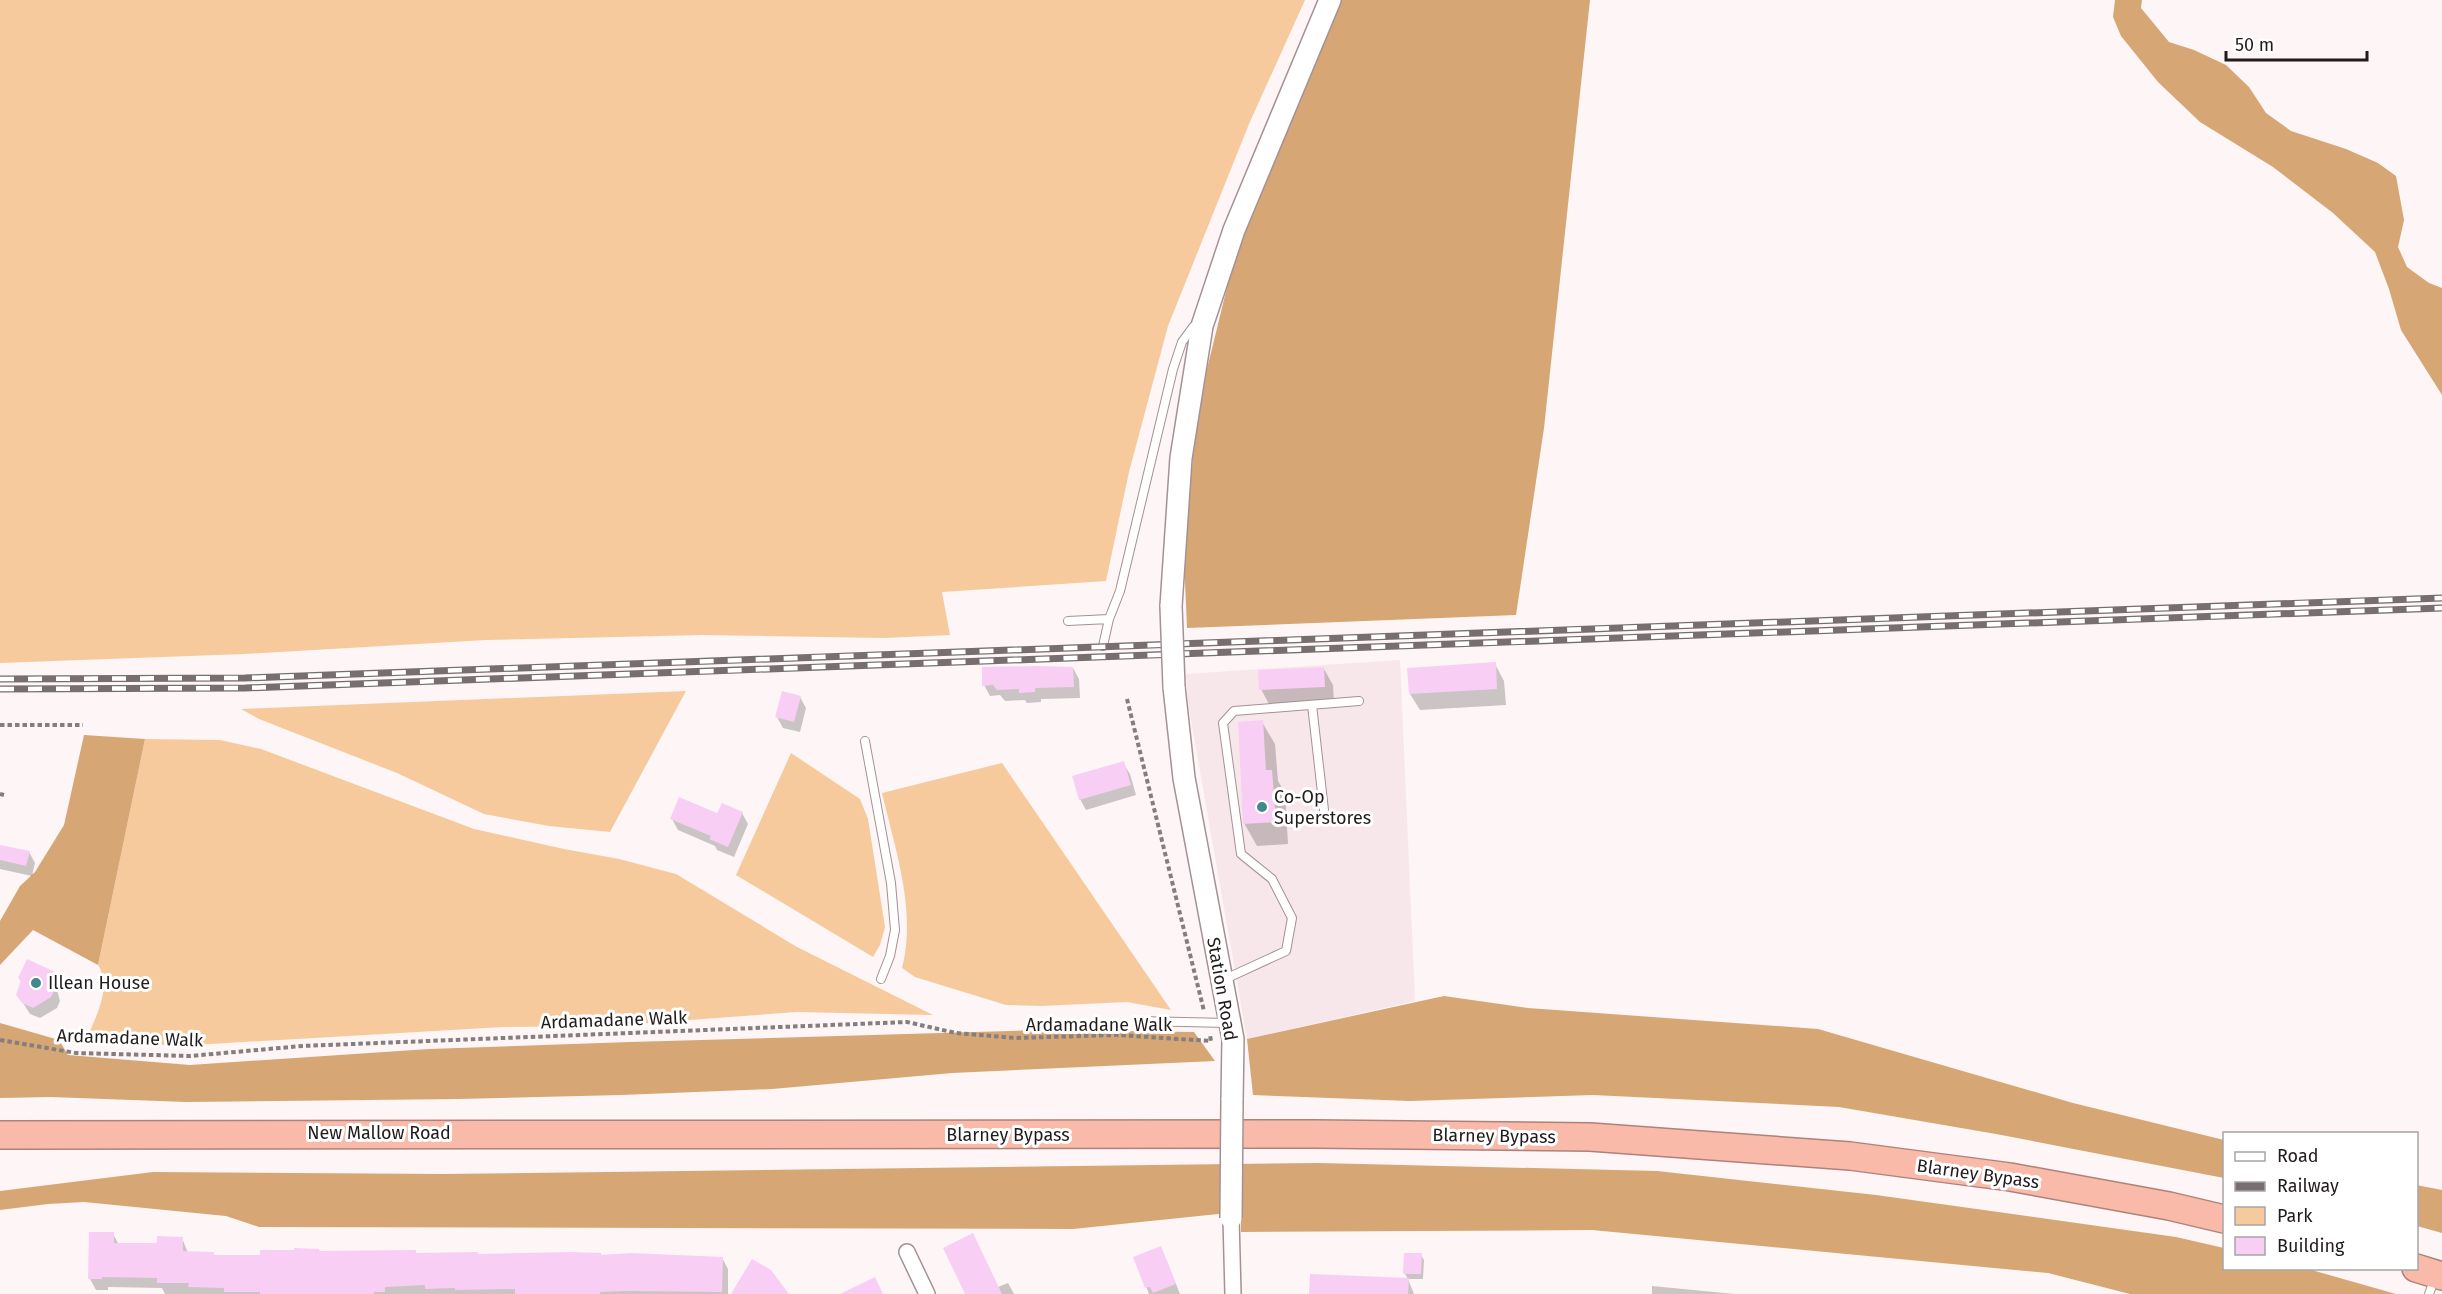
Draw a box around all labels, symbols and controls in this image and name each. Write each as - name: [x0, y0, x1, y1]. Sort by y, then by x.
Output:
- scale bar: [2226, 24, 2367, 62]
- text: 50 m: [2235, 34, 2274, 56]
- place label: Co-Op Superstores: [1274, 786, 1371, 829]
- marker: Co-Op Superstores: [1255, 800, 1269, 814]
- street label: Station Road: [1202, 935, 1242, 1043]
- place label: Illean House: [48, 972, 150, 994]
- marker: Illean House: [29, 976, 43, 990]
- street label: Ardamadane Walk: [540, 1006, 688, 1034]
- street label: Ardamadane Walk: [1026, 1014, 1173, 1036]
- street label: Ardamadane Walk: [56, 1024, 204, 1052]
- street label: New Mallow Road: [307, 1122, 451, 1144]
- street label: Blarney Bypass: [946, 1124, 1070, 1146]
- street label: Blarney Bypass: [1432, 1124, 1556, 1148]
- legend: [2223, 1132, 2418, 1270]
- text: Road: [2277, 1145, 2319, 1167]
- street label: Blarney Bypass: [1915, 1155, 2041, 1193]
- text: Railway: [2277, 1175, 2339, 1197]
- text: Park: [2277, 1205, 2313, 1227]
- text: Building: [2277, 1235, 2345, 1257]

